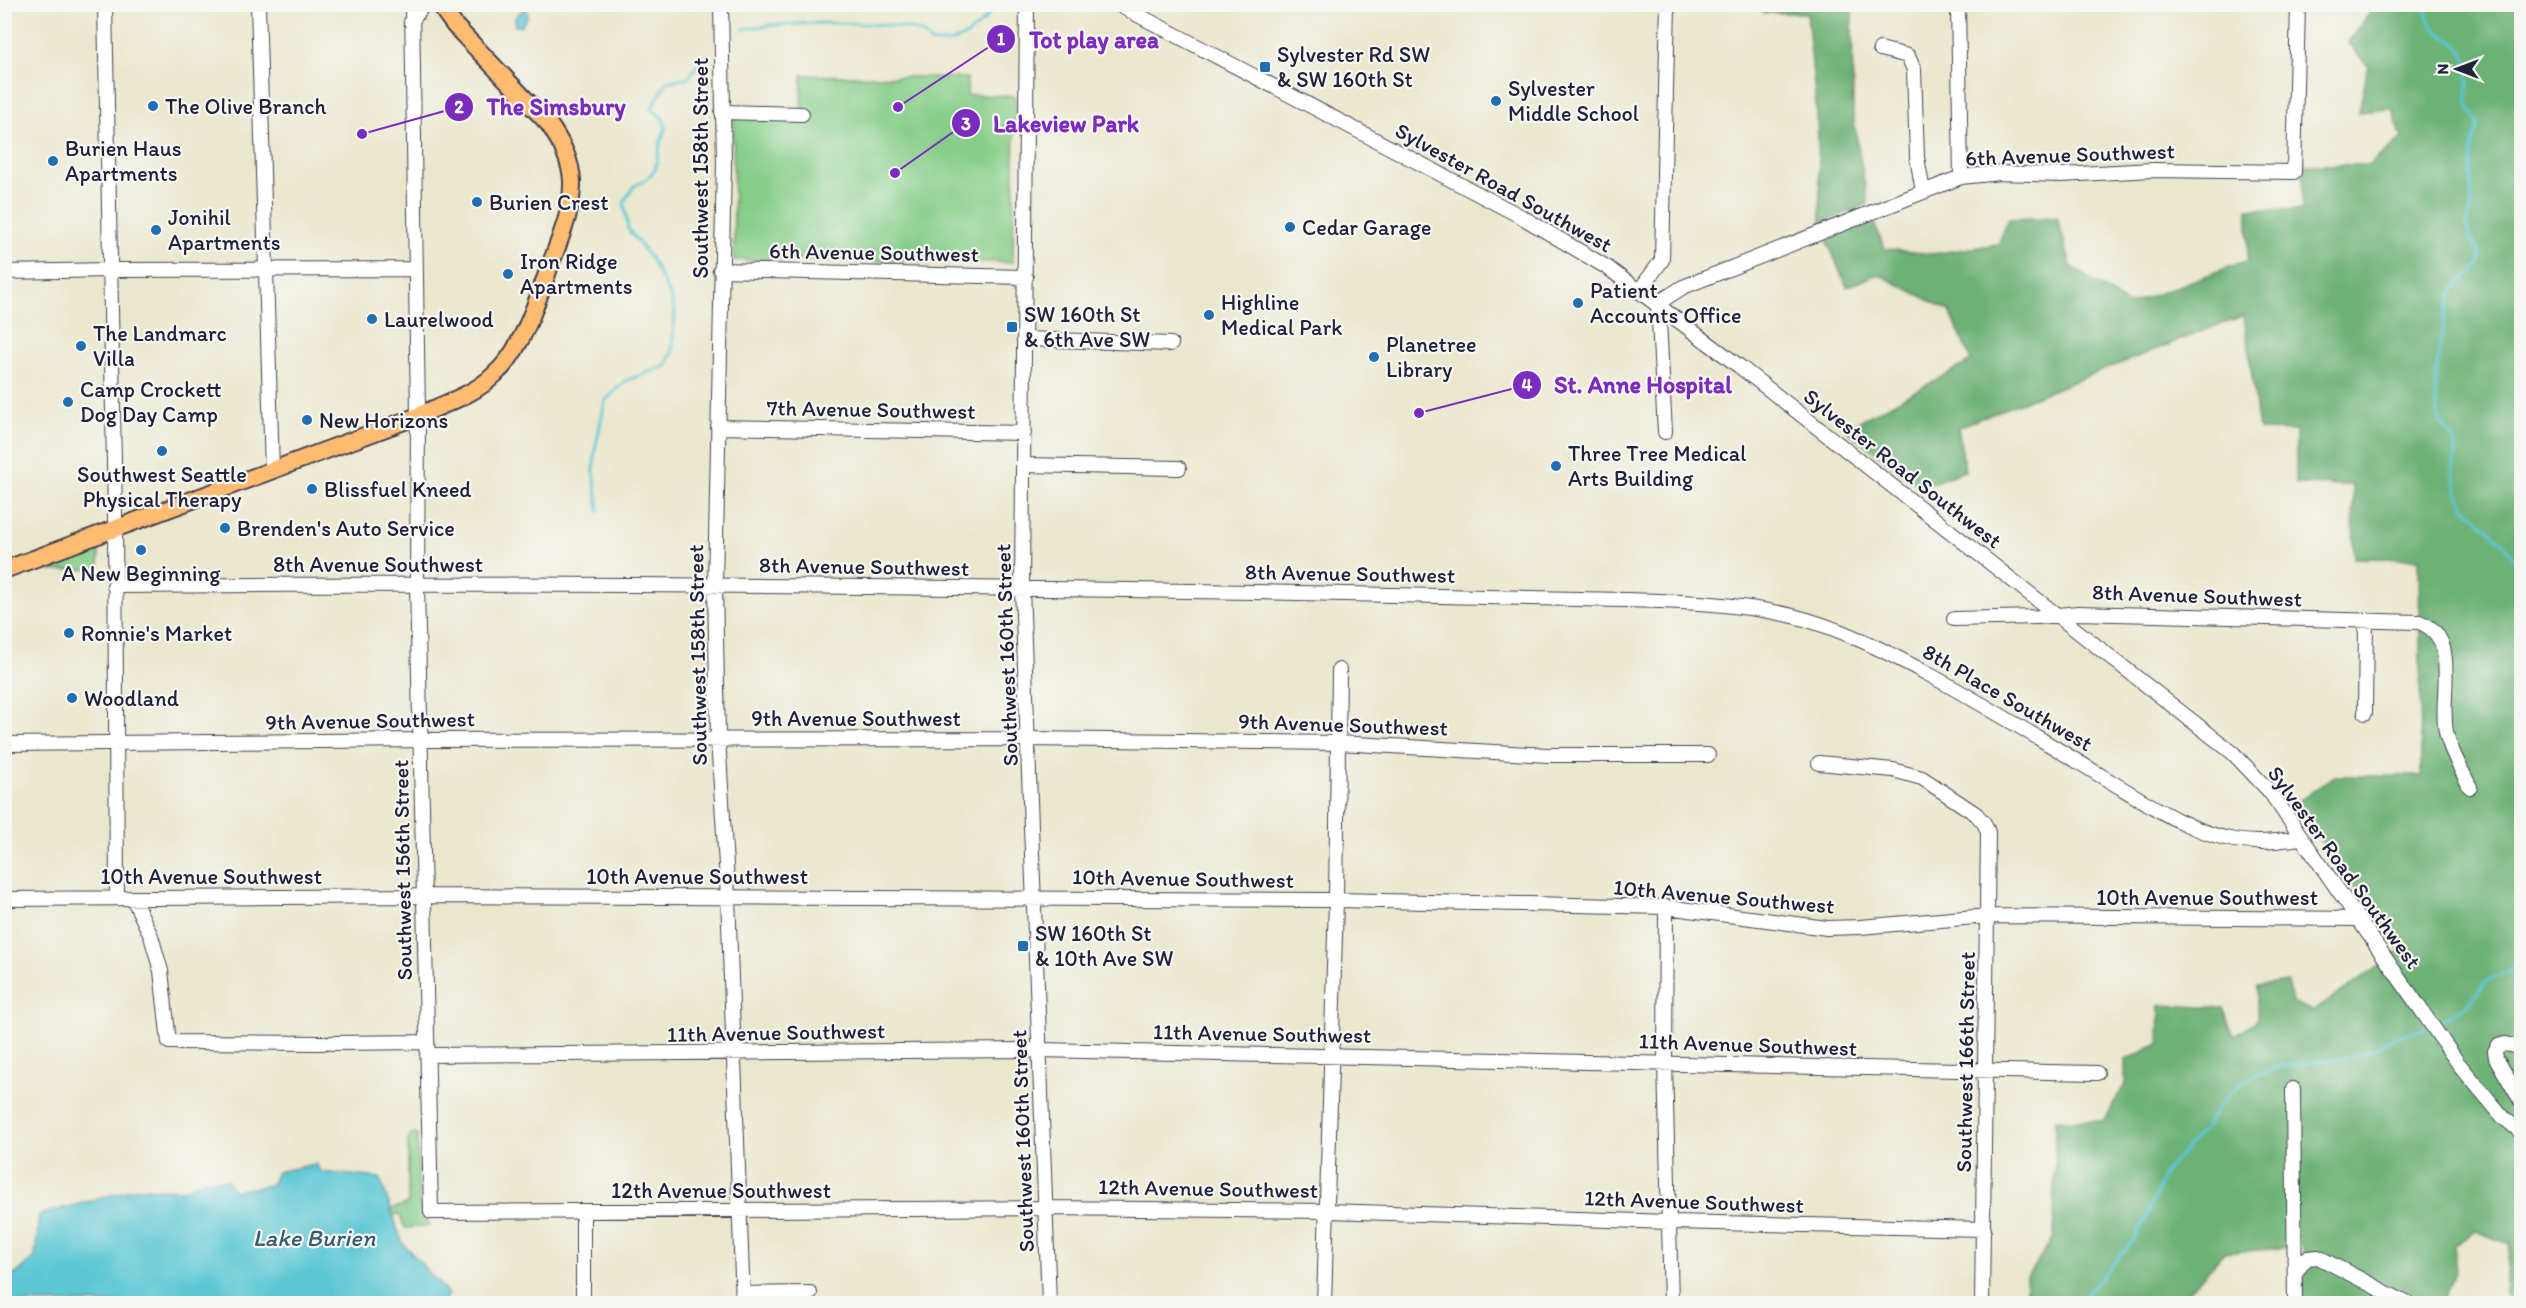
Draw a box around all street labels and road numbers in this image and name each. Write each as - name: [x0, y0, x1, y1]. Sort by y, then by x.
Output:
- street label: Southwest 158th Street: [687, 57, 714, 279]
- street label: Sylvester Road Southwest: [1391, 117, 1617, 258]
- street label: 6th Avenue Southwest: [1965, 137, 2175, 172]
- street label: 6th Avenue Southwest: [769, 237, 979, 268]
- street label: Sylvester Road Southwest: [1798, 383, 2007, 554]
- street label: 7th Avenue Southwest: [766, 394, 976, 425]
- street label: Southwest 160th Street: [989, 543, 1024, 767]
- street label: Southwest 158th Street: [682, 544, 713, 766]
- street label: 8th Avenue Southwest: [273, 551, 483, 578]
- street label: 8th Avenue Southwest: [759, 551, 969, 582]
- street label: 8th Avenue Southwest: [1245, 558, 1455, 589]
- street label: 8th Avenue Southwest: [2092, 578, 2302, 613]
- street label: 8th Place Southwest: [1918, 638, 2097, 757]
- street label: 9th Avenue Southwest: [265, 705, 475, 736]
- street label: 9th Avenue Southwest: [751, 705, 961, 732]
- street label: 9th Avenue Southwest: [1238, 707, 1448, 742]
- street label: Southwest 156th Street: [387, 759, 418, 981]
- street label: Sylvester Road Southwest: [2262, 761, 2427, 974]
- street label: 10th Avenue Southwest: [100, 863, 322, 890]
- street label: 10th Avenue Southwest: [586, 863, 808, 890]
- street label: 10th Avenue Southwest: [1072, 863, 1294, 894]
- street label: 10th Avenue Southwest: [1612, 873, 1836, 920]
- street label: 10th Avenue Southwest: [2096, 884, 2318, 911]
- street label: Southwest 166th Street: [1950, 951, 1981, 1173]
- street label: 11th Avenue Southwest: [667, 1017, 885, 1048]
- street label: 11th Avenue Southwest: [1153, 1018, 1371, 1049]
- street label: 11th Avenue Southwest: [1638, 1027, 1858, 1062]
- street label: Southwest 160th Street: [1005, 1029, 1040, 1253]
- street label: 12th Avenue Southwest: [1098, 1173, 1318, 1204]
- street label: 12th Avenue Southwest: [611, 1177, 831, 1204]
- street label: 12th Avenue Southwest: [1584, 1184, 1804, 1219]

